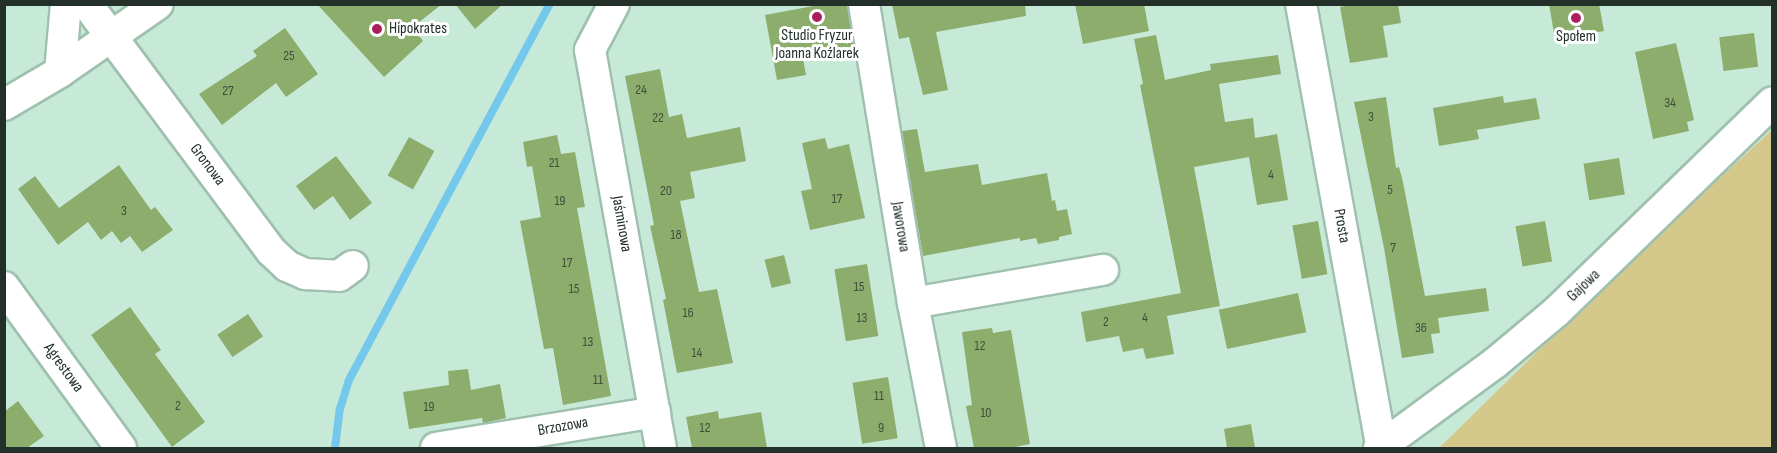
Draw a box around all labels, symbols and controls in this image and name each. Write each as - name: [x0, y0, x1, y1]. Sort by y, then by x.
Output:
- marker: Studio Fryzur Joanna Koźlarek: [810, 10, 824, 24]
- marker: Społem: [1569, 11, 1583, 25]
- place label: Hipokrates: [389, 19, 447, 39]
- marker: Hipokrates: [370, 22, 384, 36]
- place label: Studio Fryzur Joanna Koźlarek: [775, 26, 859, 64]
- place label: Społem: [1556, 27, 1596, 47]
- house number: 25: [283, 48, 295, 64]
- house number: 24: [635, 82, 647, 98]
- house number: 27: [222, 83, 234, 99]
- house number: 34: [1664, 95, 1676, 111]
- house number: 3: [1368, 109, 1374, 125]
- house number: 22: [652, 110, 664, 126]
- street label: Gronowa: [185, 140, 229, 190]
- house number: 21: [549, 155, 559, 171]
- house number: 4: [1268, 167, 1274, 183]
- house number: 5: [1387, 182, 1393, 198]
- house number: 20: [660, 183, 672, 199]
- house number: 17: [832, 191, 842, 207]
- house number: 19: [554, 193, 566, 209]
- street label: Jaśminowa: [607, 194, 635, 254]
- street label: Jaworowa: [887, 200, 913, 254]
- house number: 3: [121, 203, 127, 219]
- street label: Prosta: [1329, 207, 1353, 245]
- house number: 18: [670, 227, 682, 243]
- house number: 7: [1390, 240, 1396, 256]
- house number: 17: [562, 255, 572, 271]
- street label: Gajowa: [1564, 266, 1604, 306]
- house number: 15: [854, 279, 864, 295]
- house number: 15: [569, 281, 579, 297]
- house number: 16: [682, 305, 694, 321]
- house number: 13: [857, 310, 867, 326]
- house number: 4: [1142, 310, 1148, 326]
- house number: 2: [1103, 314, 1109, 330]
- house number: 36: [1415, 320, 1427, 336]
- house number: 13: [583, 334, 593, 350]
- house number: 12: [975, 338, 985, 354]
- street label: Agrestowa: [39, 340, 87, 396]
- house number: 14: [692, 345, 702, 361]
- house number: 11: [593, 372, 603, 388]
- house number: 11: [874, 388, 884, 404]
- house number: 2: [175, 398, 181, 414]
- house number: 19: [423, 399, 435, 415]
- house number: 10: [980, 405, 992, 421]
- street label: Brzozowa: [536, 413, 590, 441]
- house number: 12: [700, 420, 710, 436]
- house number: 9: [878, 420, 884, 436]

